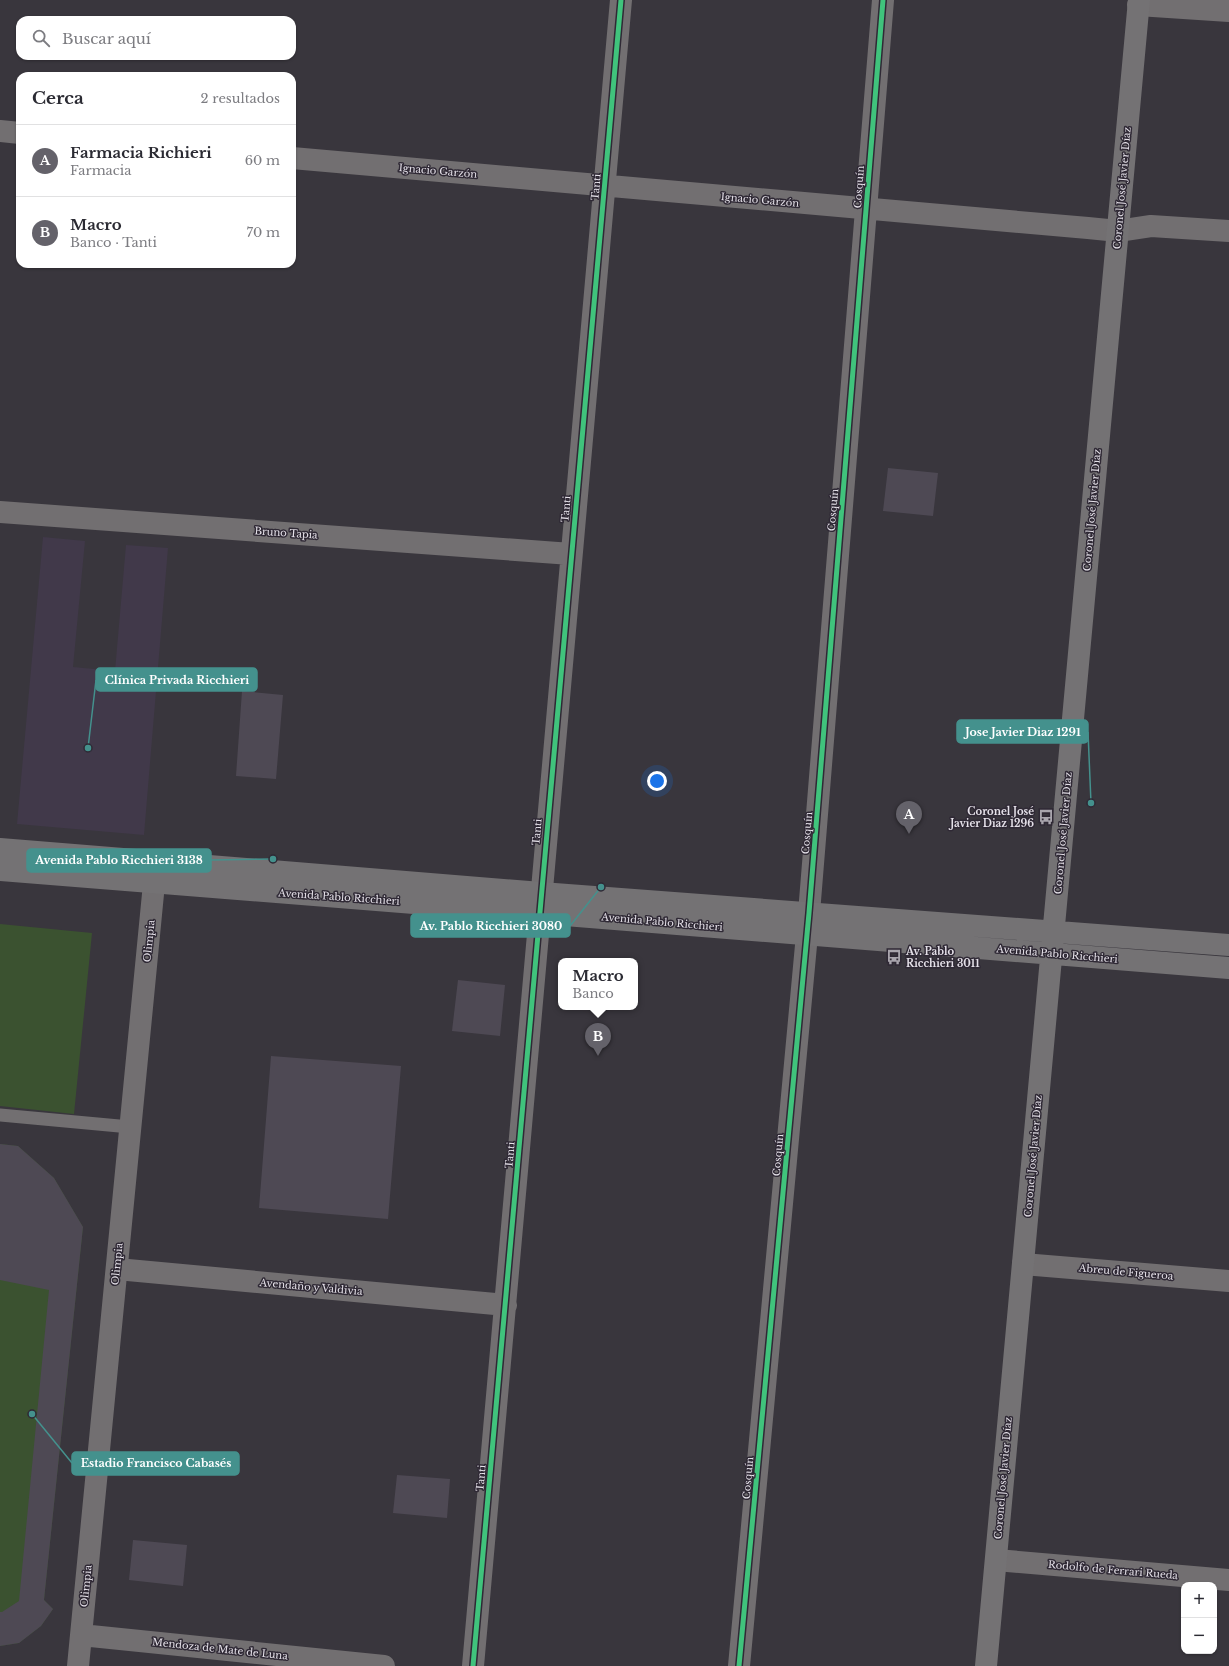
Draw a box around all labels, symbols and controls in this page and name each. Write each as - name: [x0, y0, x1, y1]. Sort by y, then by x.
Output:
- search box: [16, 16, 296, 60]
- icon: search: [30, 27, 52, 49]
- text: Buscar aquí: [62, 29, 151, 48]
- text: Cerca: [32, 88, 84, 109]
- text: 2 resultados: [201, 90, 280, 107]
- street label: Coronel José Javier Díaz: [1110, 126, 1134, 250]
- text: Farmacia Richieri: [70, 143, 212, 162]
- text: A: [40, 152, 50, 169]
- text: 60 m: [245, 152, 280, 169]
- street label: Ignacio Garzón: [398, 161, 478, 181]
- text: Farmacia: [70, 162, 131, 179]
- street label: Cosquín: [851, 165, 867, 209]
- street label: Tanti: [588, 173, 604, 201]
- street label: Ignacio Garzón: [720, 190, 800, 210]
- text: Macro: [70, 215, 122, 234]
- text: B: [40, 224, 50, 241]
- text: 70 m: [247, 224, 280, 241]
- text: Banco · Tanti: [70, 234, 157, 251]
- street label: Coronel José Javier Díaz: [1080, 448, 1104, 572]
- street label: Cosquín: [825, 488, 841, 532]
- street label: Tanti: [558, 495, 574, 523]
- street label: Bruno Tapia: [254, 524, 319, 542]
- callout: Clínica Privada Ricchieri: [96, 668, 257, 691]
- text: Clínica Privada Ricchieri: [105, 673, 249, 687]
- callout: Jose Javier Diaz 1291: [957, 720, 1088, 743]
- text: Jose Javier Diaz 1291: [963, 725, 1081, 739]
- your location: [647, 771, 667, 791]
- street label: Coronel José Javier Díaz: [1051, 771, 1075, 895]
- pin: A: [896, 801, 922, 834]
- place label: Coronel José Javier Diaz 1296: [948, 805, 1034, 830]
- bus stop icon: Coronel José Javier Diaz 1296: [1037, 808, 1055, 826]
- street label: Cosquín: [799, 811, 815, 855]
- street label: Tanti: [529, 818, 545, 846]
- callout: Avenida Pablo Ricchieri 3138: [27, 849, 211, 872]
- text: Avenida Pablo Ricchieri 3138: [34, 853, 203, 867]
- street label: Avenida Pablo Ricchieri: [277, 886, 401, 908]
- street label: Avenida Pablo Ricchieri: [600, 910, 724, 934]
- callout: Av. Pablo Ricchieri 3080: [411, 914, 570, 937]
- street label: Olimpia: [140, 919, 158, 963]
- text: Av. Pablo Ricchieri 3080: [419, 919, 562, 933]
- street label: Avenida Pablo Ricchieri: [995, 942, 1119, 966]
- place label: Av. Pablo Ricchieri 3011: [905, 945, 980, 970]
- bus stop icon: Av. Pablo Ricchieri 3011: [885, 948, 903, 966]
- popup: [558, 958, 638, 1010]
- text: Macro: [572, 966, 624, 985]
- text: Banco: [572, 985, 614, 1002]
- pin: B: [585, 1023, 611, 1056]
- street label: Coronel José Javier Díaz: [1021, 1094, 1045, 1218]
- street label: Cosquín: [770, 1133, 786, 1177]
- street label: Tanti: [502, 1141, 518, 1169]
- street label: Olimpia: [108, 1242, 126, 1286]
- street label: Abreu de Figueroa: [1077, 1261, 1174, 1283]
- street label: Avendaño y Valdivia: [258, 1276, 363, 1298]
- street label: Coronel José Javier Díaz: [991, 1416, 1015, 1540]
- callout: Estadio Francisco Cabasés: [72, 1452, 239, 1475]
- text: Estadio Francisco Cabasés: [81, 1456, 231, 1470]
- street label: Cosquín: [740, 1456, 756, 1500]
- street label: Tanti: [473, 1464, 489, 1492]
- street label: Rodolfo de Ferrari Rueda: [1047, 1558, 1179, 1582]
- street label: Olimpia: [77, 1564, 95, 1608]
- map controls: [1181, 1582, 1217, 1654]
- button: +: [1181, 1582, 1217, 1618]
- button: −: [1181, 1618, 1217, 1654]
- street label: Mendoza de Mate de Luna: [152, 1635, 289, 1663]

